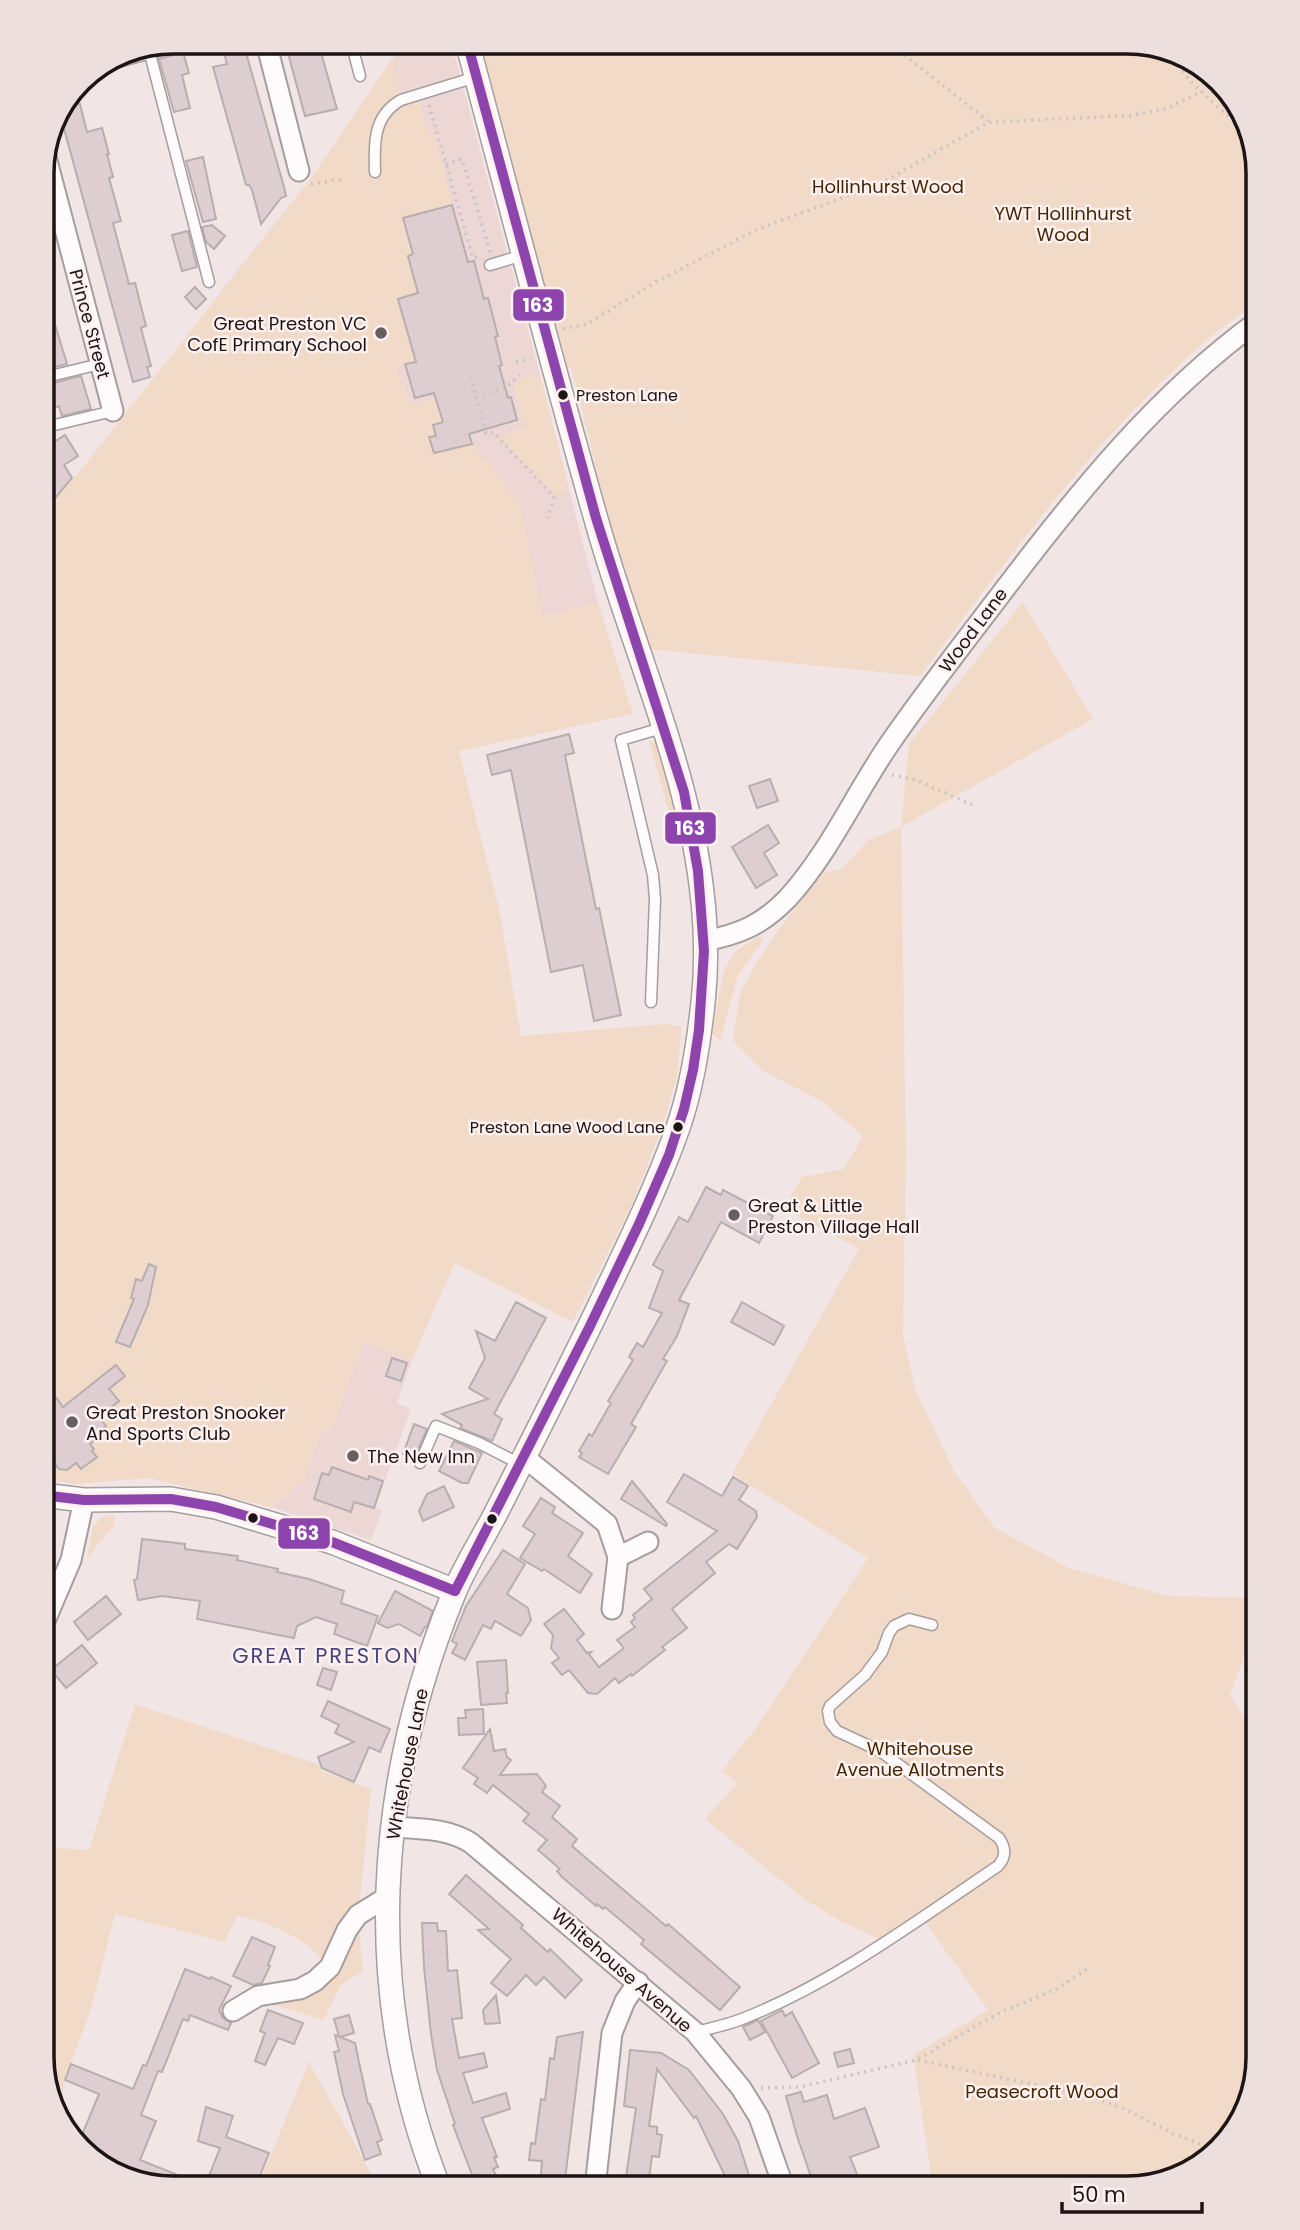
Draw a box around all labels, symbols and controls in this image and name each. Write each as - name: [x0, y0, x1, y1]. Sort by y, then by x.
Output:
- park label: Hollinhurst Wood: [812, 174, 964, 199]
- park label: YWT Hollinhurst Wood: [994, 201, 1132, 247]
- street label: Prince Street: [63, 266, 117, 382]
- line badge: 163: [512, 288, 565, 322]
- text: 163: [523, 292, 553, 319]
- place label: Great Preston VC CofE Primary School: [187, 311, 367, 357]
- marker: Great Preston VC CofE Primary School: [373, 325, 389, 341]
- place label: Preston Lane: [576, 384, 678, 407]
- marker: Preston Lane: [556, 388, 570, 402]
- street label: Wood Lane: [933, 582, 1013, 678]
- line badge: 163: [664, 811, 717, 845]
- text: 163: [675, 815, 705, 842]
- place label: Preston Lane Wood Lane: [470, 1116, 665, 1139]
- marker: Preston Lane Wood Lane: [671, 1120, 685, 1134]
- place label: Great & Little Preston Village Hall: [748, 1193, 919, 1239]
- marker: Great & Little Preston Village Hall: [726, 1207, 742, 1223]
- place label: Great Preston Snooker And Sports Club: [86, 1400, 286, 1446]
- marker: Great Preston Snooker And Sports Club: [64, 1414, 80, 1430]
- place label: The New Inn: [367, 1444, 475, 1469]
- marker: The New Inn: [345, 1448, 361, 1464]
- unlabelled marker: [246, 1511, 260, 1525]
- unlabelled marker: [485, 1512, 499, 1526]
- line badge: 163: [277, 1517, 331, 1550]
- text: 163: [289, 1520, 319, 1547]
- district label: GREAT PRESTON: [232, 1641, 420, 1670]
- street label: Whitehouse Lane: [380, 1686, 434, 1842]
- park label: Whitehouse Avenue Allotments: [836, 1736, 1004, 1782]
- street label: Whitehouse Avenue: [546, 1902, 698, 2038]
- park label: Peasecroft Wood: [965, 2079, 1119, 2104]
- scale bar: [1062, 2170, 1202, 2214]
- text: 50 m: [1072, 2180, 1126, 2209]

